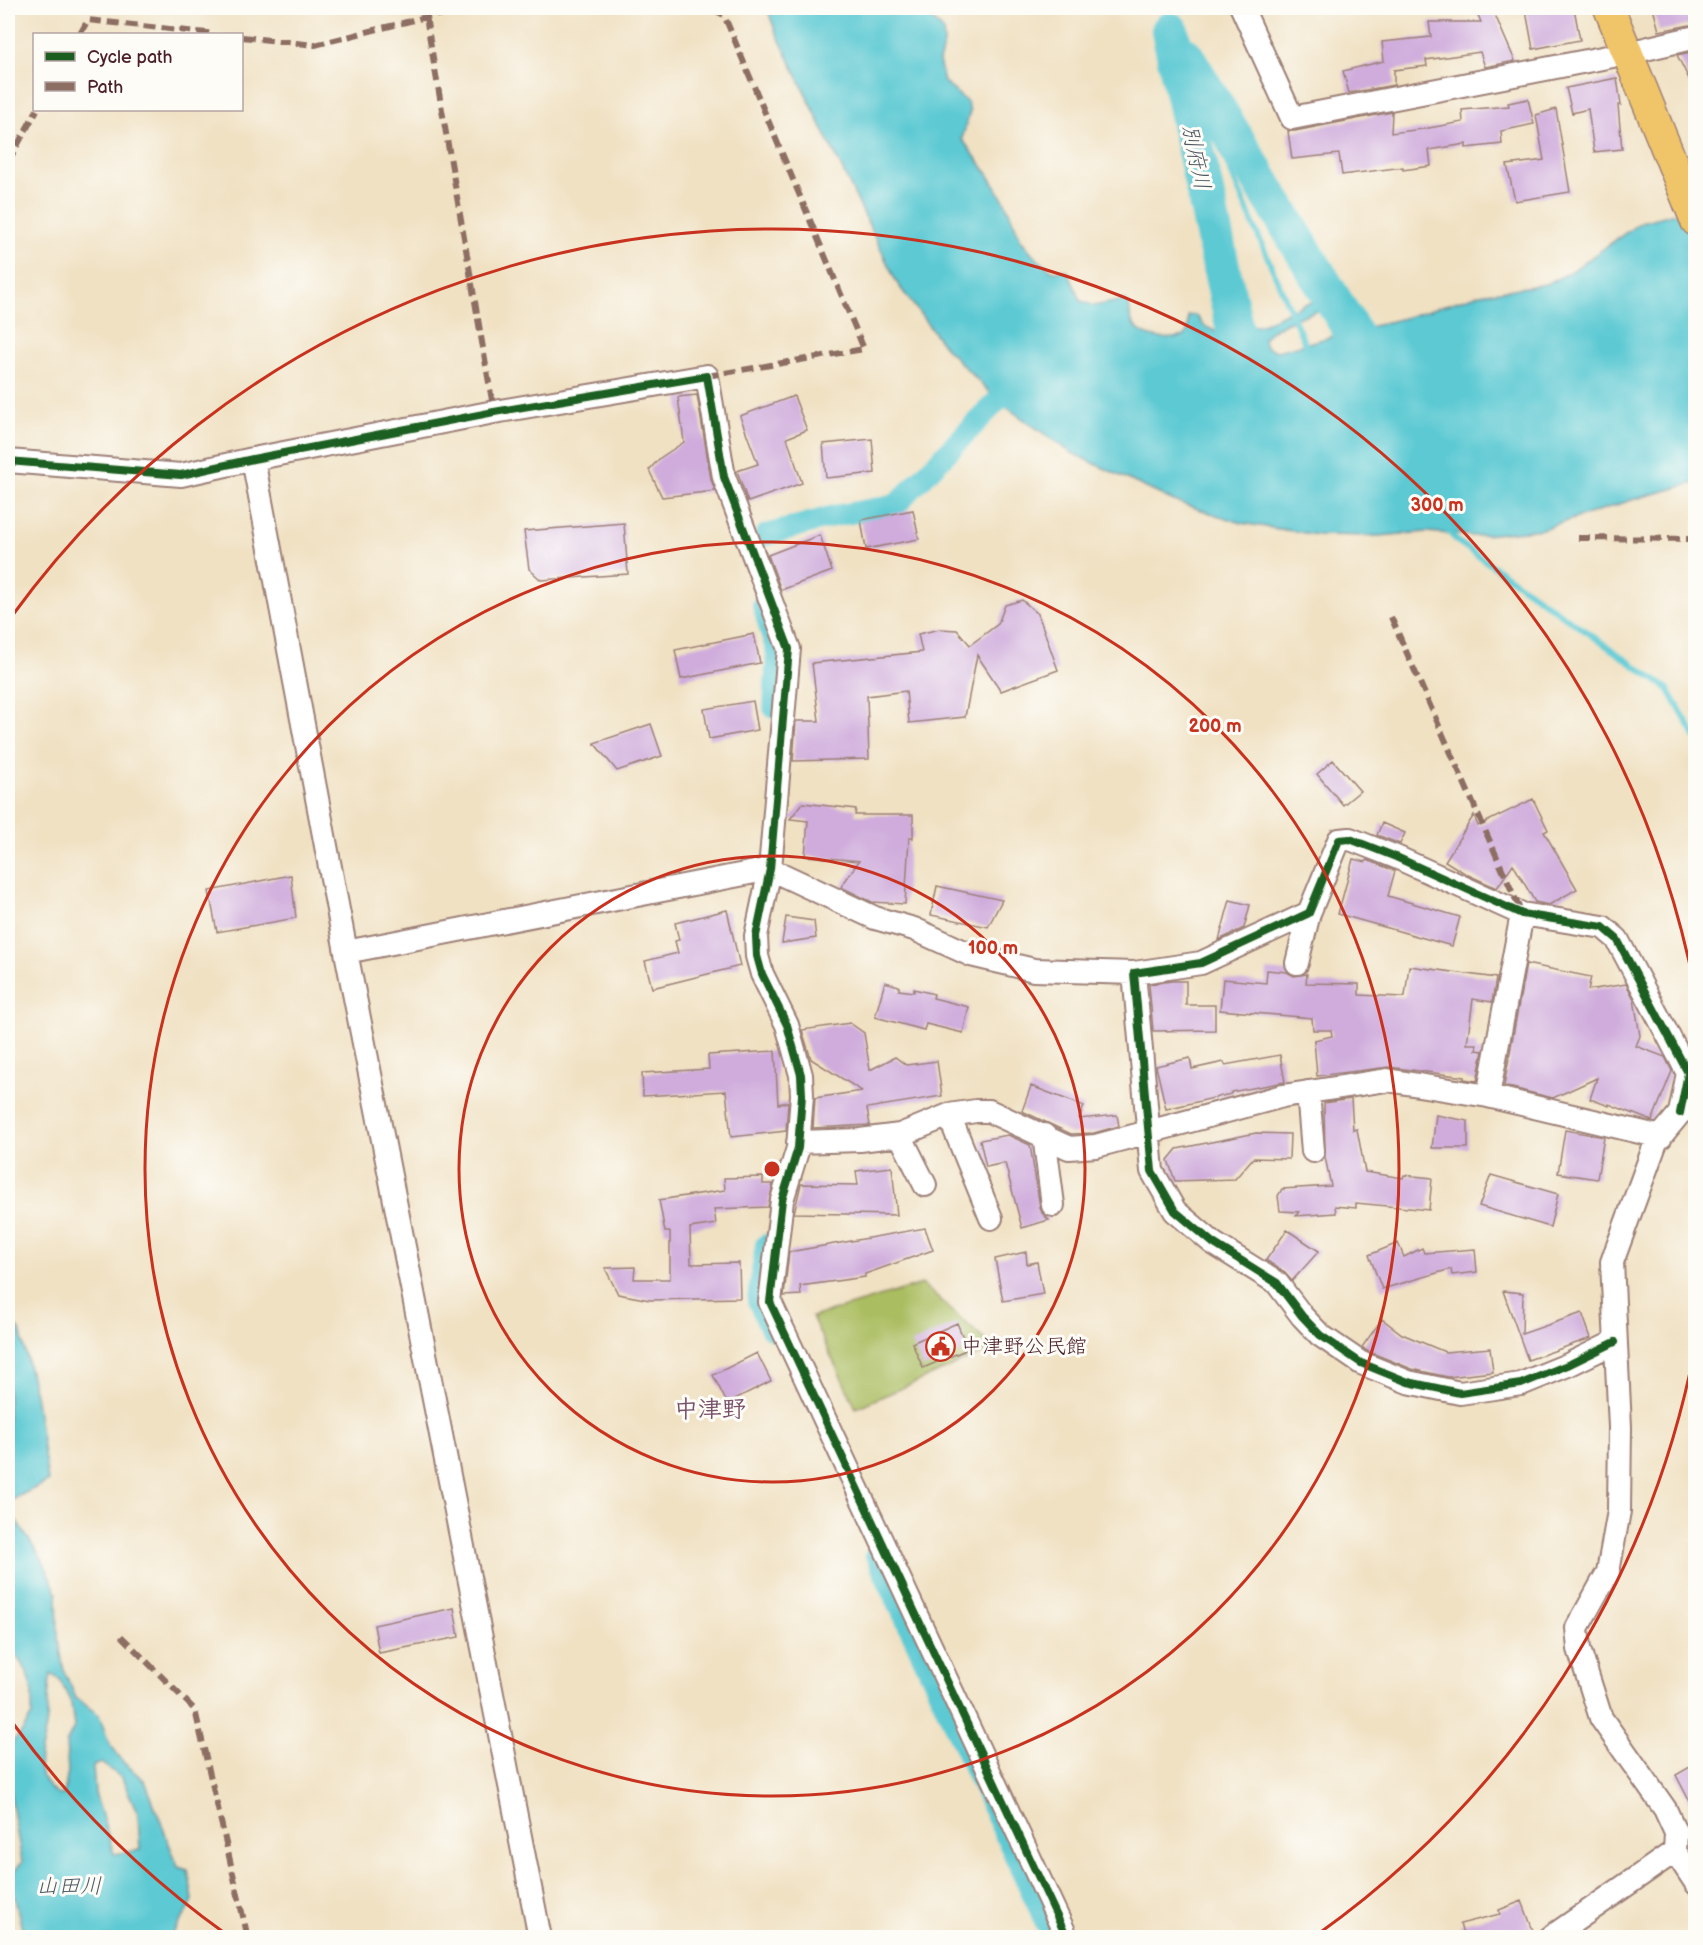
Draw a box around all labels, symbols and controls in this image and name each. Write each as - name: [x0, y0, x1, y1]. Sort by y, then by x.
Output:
- legend: [33, 33, 243, 111]
- text: Cycle path: [87, 47, 173, 68]
- text: Path: [87, 77, 123, 98]
- water label: 別府川: [1175, 122, 1216, 192]
- text: 300 m: [1410, 495, 1464, 516]
- text: 200 m: [1188, 716, 1242, 737]
- text: 100 m: [968, 938, 1018, 959]
- centre of rings: [762, 1159, 782, 1179]
- public building icon: 中津野公民館: [924, 1330, 956, 1362]
- place label: 中津野公民館: [961, 1334, 1087, 1359]
- district label: 中津野: [674, 1395, 746, 1424]
- water label: 山田川: [36, 1873, 102, 1900]

